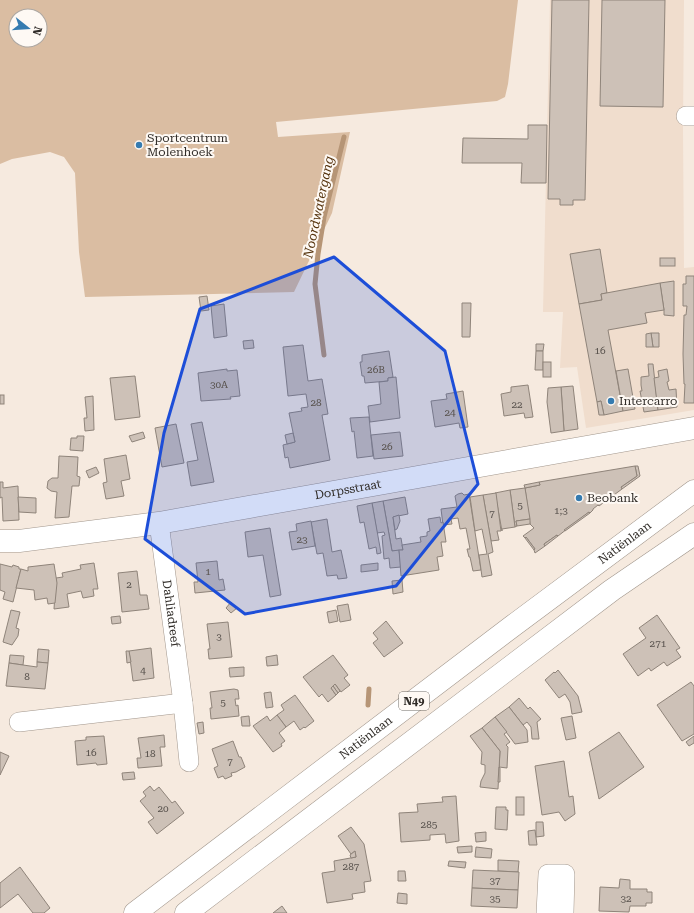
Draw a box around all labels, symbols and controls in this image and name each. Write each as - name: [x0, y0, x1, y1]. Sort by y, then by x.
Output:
- north arrow: [8, 8, 48, 48]
- text: N: [29, 25, 45, 37]
- place label: Sportcentrum Molenhoek: [147, 131, 228, 159]
- marker: Sportcentrum Molenhoek: [134, 140, 144, 150]
- water label: Noordwatergang: [300, 154, 337, 261]
- house number: 16: [594, 345, 606, 356]
- house number: 26B: [367, 364, 385, 375]
- house number: 30A: [210, 379, 228, 390]
- place label: Intercarro: [619, 394, 677, 408]
- marker: Intercarro: [606, 396, 616, 406]
- house number: 28: [310, 397, 322, 408]
- house number: 22: [511, 399, 523, 410]
- house number: 24: [444, 407, 456, 418]
- house number: 26: [381, 441, 393, 452]
- street label: Dorpsstraat: [313, 477, 383, 502]
- place label: Beobank: [587, 491, 639, 505]
- marker: Beobank: [574, 493, 584, 503]
- house number: 5: [517, 500, 523, 511]
- house number: 1;3: [554, 505, 568, 516]
- house number: 7: [489, 508, 495, 519]
- street label: Natiënlaan: [595, 518, 654, 567]
- house number: 23: [296, 534, 308, 545]
- house number: 1: [205, 566, 211, 577]
- house number: 2: [126, 579, 132, 590]
- street label: Dahliadreef: [160, 579, 182, 648]
- house number: 3: [216, 631, 222, 642]
- house number: 271: [650, 638, 667, 649]
- house number: 4: [140, 665, 146, 676]
- house number: 8: [24, 671, 30, 682]
- road number: N49: [399, 692, 429, 710]
- house number: 5: [220, 697, 226, 708]
- street label: Natiënlaan: [337, 713, 395, 762]
- house number: 16: [85, 747, 97, 758]
- house number: 18: [144, 748, 156, 759]
- house number: 7: [227, 756, 233, 767]
- house number: 20: [157, 803, 169, 814]
- house number: 285: [421, 819, 438, 830]
- house number: 287: [343, 861, 360, 872]
- house number: 37: [489, 875, 501, 886]
- house number: 35: [489, 893, 501, 904]
- house number: 32: [620, 893, 632, 904]

